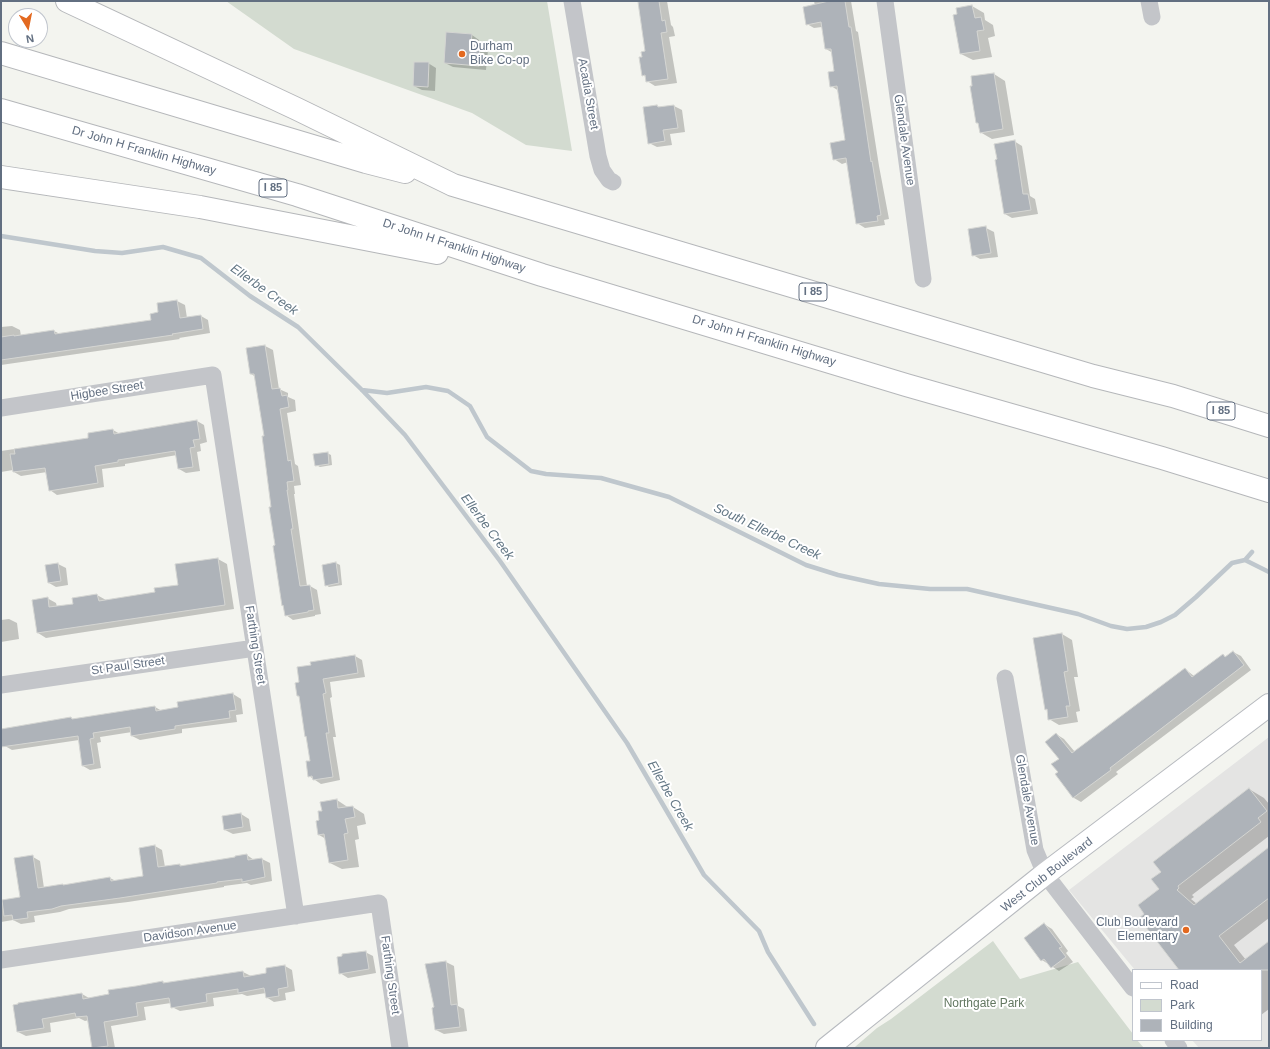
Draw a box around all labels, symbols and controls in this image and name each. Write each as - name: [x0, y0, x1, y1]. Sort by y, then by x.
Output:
- north arrow: [8, 8, 48, 48]
- text: N: [25, 32, 35, 45]
- place label: Durham Bike Co-op: [470, 40, 529, 68]
- marker: Durham Bike Co-op: [457, 49, 467, 59]
- street label: Acadia Street: [575, 57, 601, 131]
- street label: Glendale Avenue: [890, 94, 918, 186]
- street label: Dr John H Franklin Highway: [70, 123, 218, 179]
- road number: I 85: [259, 179, 287, 197]
- street label: Dr John H Franklin Highway: [381, 216, 527, 276]
- water label: Ellerbe Creek: [227, 261, 301, 319]
- road number: I 85: [799, 283, 827, 301]
- street label: Dr John H Franklin Highway: [690, 312, 838, 370]
- street label: Higbee Street: [70, 378, 144, 404]
- road number: I 85: [1207, 402, 1235, 420]
- water label: Ellerbe Creek: [457, 491, 517, 563]
- water label: South Ellerbe Creek: [711, 500, 823, 564]
- street label: Farthing Street: [242, 605, 268, 685]
- street label: St Paul Street: [90, 654, 166, 678]
- street label: Glendale Avenue: [1012, 754, 1042, 846]
- water label: Ellerbe Creek: [644, 758, 696, 834]
- street label: West Club Boulevard: [998, 835, 1096, 915]
- place label: Club Boulevard Elementary: [1096, 916, 1178, 944]
- street label: Davidson Avenue: [143, 918, 237, 946]
- marker: Club Boulevard Elementary: [1181, 925, 1191, 935]
- street label: Farthing Street: [377, 935, 403, 1015]
- legend: [1132, 969, 1262, 1041]
- text: Road: [1170, 978, 1199, 992]
- park label: Northgate Park: [944, 997, 1024, 1011]
- text: Park: [1170, 998, 1195, 1012]
- text: Building: [1170, 1018, 1213, 1032]

